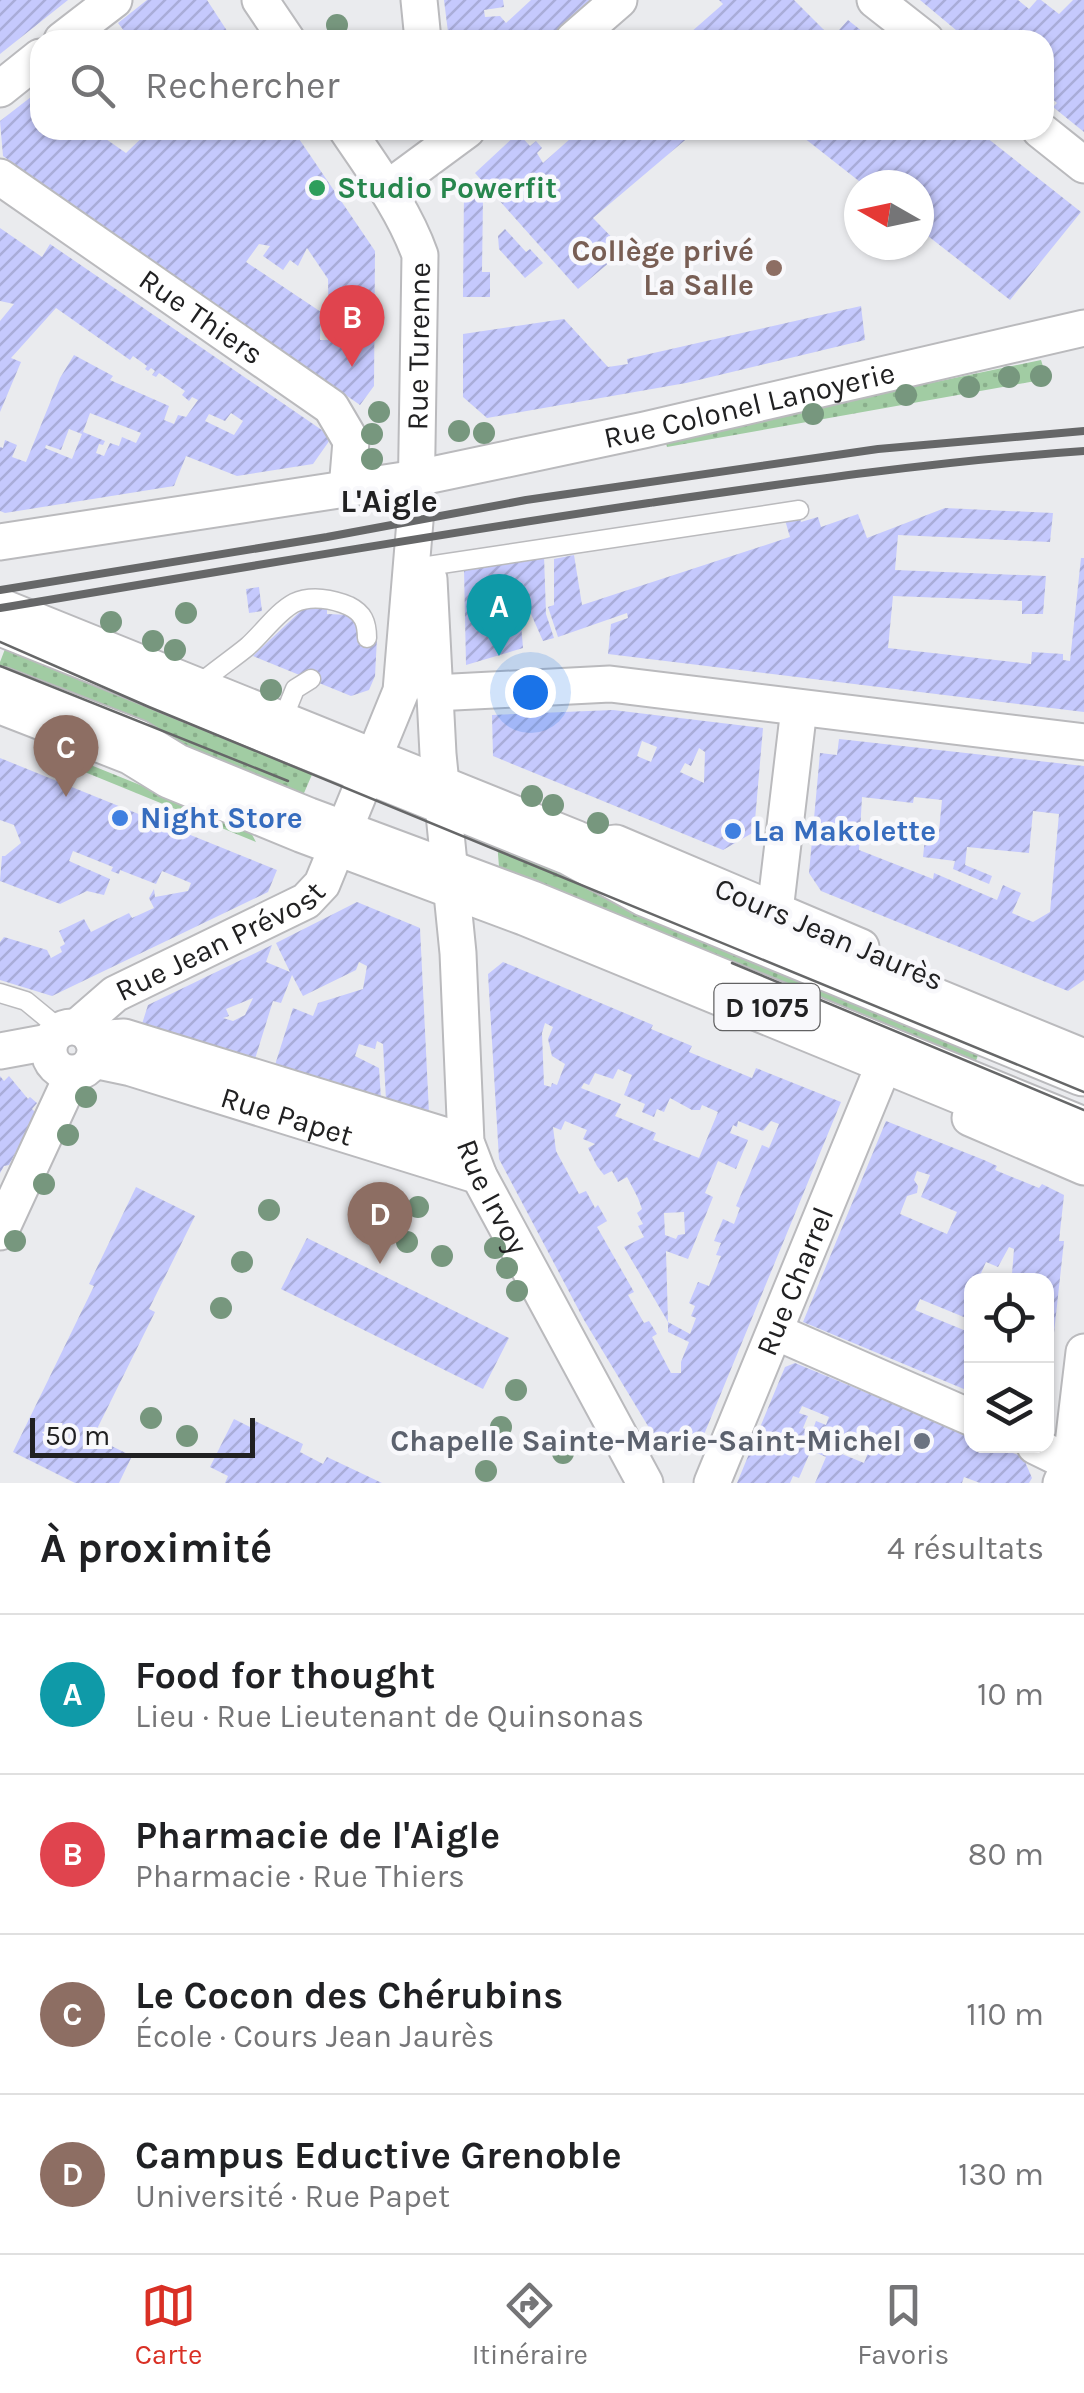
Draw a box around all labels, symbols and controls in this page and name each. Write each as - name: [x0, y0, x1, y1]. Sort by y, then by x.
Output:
- search box: [30, 30, 1054, 140]
- icon: search: [65, 58, 120, 113]
- text: Rechercher: [145, 63, 339, 108]
- place label: Studio Powerfit: [337, 170, 557, 206]
- north arrow: [844, 170, 934, 260]
- marker: Studio Powerfit: [306, 177, 328, 199]
- place label: Collège privé La Salle: [572, 233, 754, 303]
- marker: Collège privé La Salle: [763, 257, 785, 279]
- street label: Rue Thiers: [132, 261, 270, 372]
- street label: Rue Turenne: [399, 262, 438, 431]
- pin: B: [320, 284, 384, 367]
- street label: Rue Colonel Lanoyerie: [601, 354, 898, 456]
- district label: L'Aigle: [340, 483, 438, 520]
- pin: A: [466, 574, 532, 656]
- your location: [505, 667, 556, 718]
- pin: C: [34, 714, 98, 797]
- place label: Night Store: [140, 800, 303, 836]
- marker: Night Store: [109, 807, 131, 829]
- place label: La Makolette: [753, 813, 936, 849]
- marker: La Makolette: [722, 820, 744, 842]
- street label: Cours Jean Jaurès: [709, 870, 949, 998]
- street label: Rue Jean Prévost: [110, 874, 333, 1009]
- road number: D 1075: [714, 984, 820, 1030]
- street label: Rue Papet: [216, 1079, 357, 1154]
- street label: Rue Irvoy: [449, 1134, 536, 1260]
- pin: D: [348, 1182, 412, 1264]
- street label: Rue Charrel: [748, 1202, 841, 1361]
- map controls: [964, 1273, 1054, 1453]
- button: locate: [964, 1273, 1054, 1363]
- button: layers: [964, 1363, 1054, 1453]
- scale bar: [30, 1413, 255, 1458]
- text: 50 m: [45, 1419, 110, 1452]
- place label: Chapelle Sainte-Marie-Saint-Michel: [390, 1423, 902, 1459]
- marker: Chapelle Sainte-Marie-Saint-Michel: [911, 1430, 933, 1452]
- text: À proximité: [40, 1523, 272, 1573]
- text: 4 résultats: [887, 1530, 1044, 1567]
- text: Food for thought: [135, 1653, 435, 1698]
- text: A: [62, 1676, 83, 1713]
- text: 10 m: [977, 1676, 1044, 1713]
- text: Lieu · Rue Lieutenant de Quinsonas: [135, 1698, 644, 1735]
- text: Pharmacie de l'Aigle: [135, 1813, 500, 1858]
- text: B: [62, 1836, 83, 1873]
- text: 80 m: [968, 1836, 1044, 1873]
- text: Pharmacie · Rue Thiers: [135, 1858, 465, 1895]
- text: Le Cocon des Chérubins: [135, 1973, 563, 2018]
- text: C: [62, 1996, 83, 2033]
- text: 110 m: [966, 1996, 1044, 2033]
- text: École · Cours Jean Jaurès: [135, 2018, 494, 2055]
- text: Campus Eductive Grenoble: [135, 2133, 622, 2178]
- text: D: [62, 2156, 83, 2193]
- text: 130 m: [958, 2156, 1044, 2193]
- text: Université · Rue Papet: [135, 2178, 450, 2215]
- tab: Carte: [135, 2278, 202, 2371]
- tab: Itinéraire: [472, 2278, 588, 2371]
- tab: Favoris: [857, 2278, 949, 2371]

